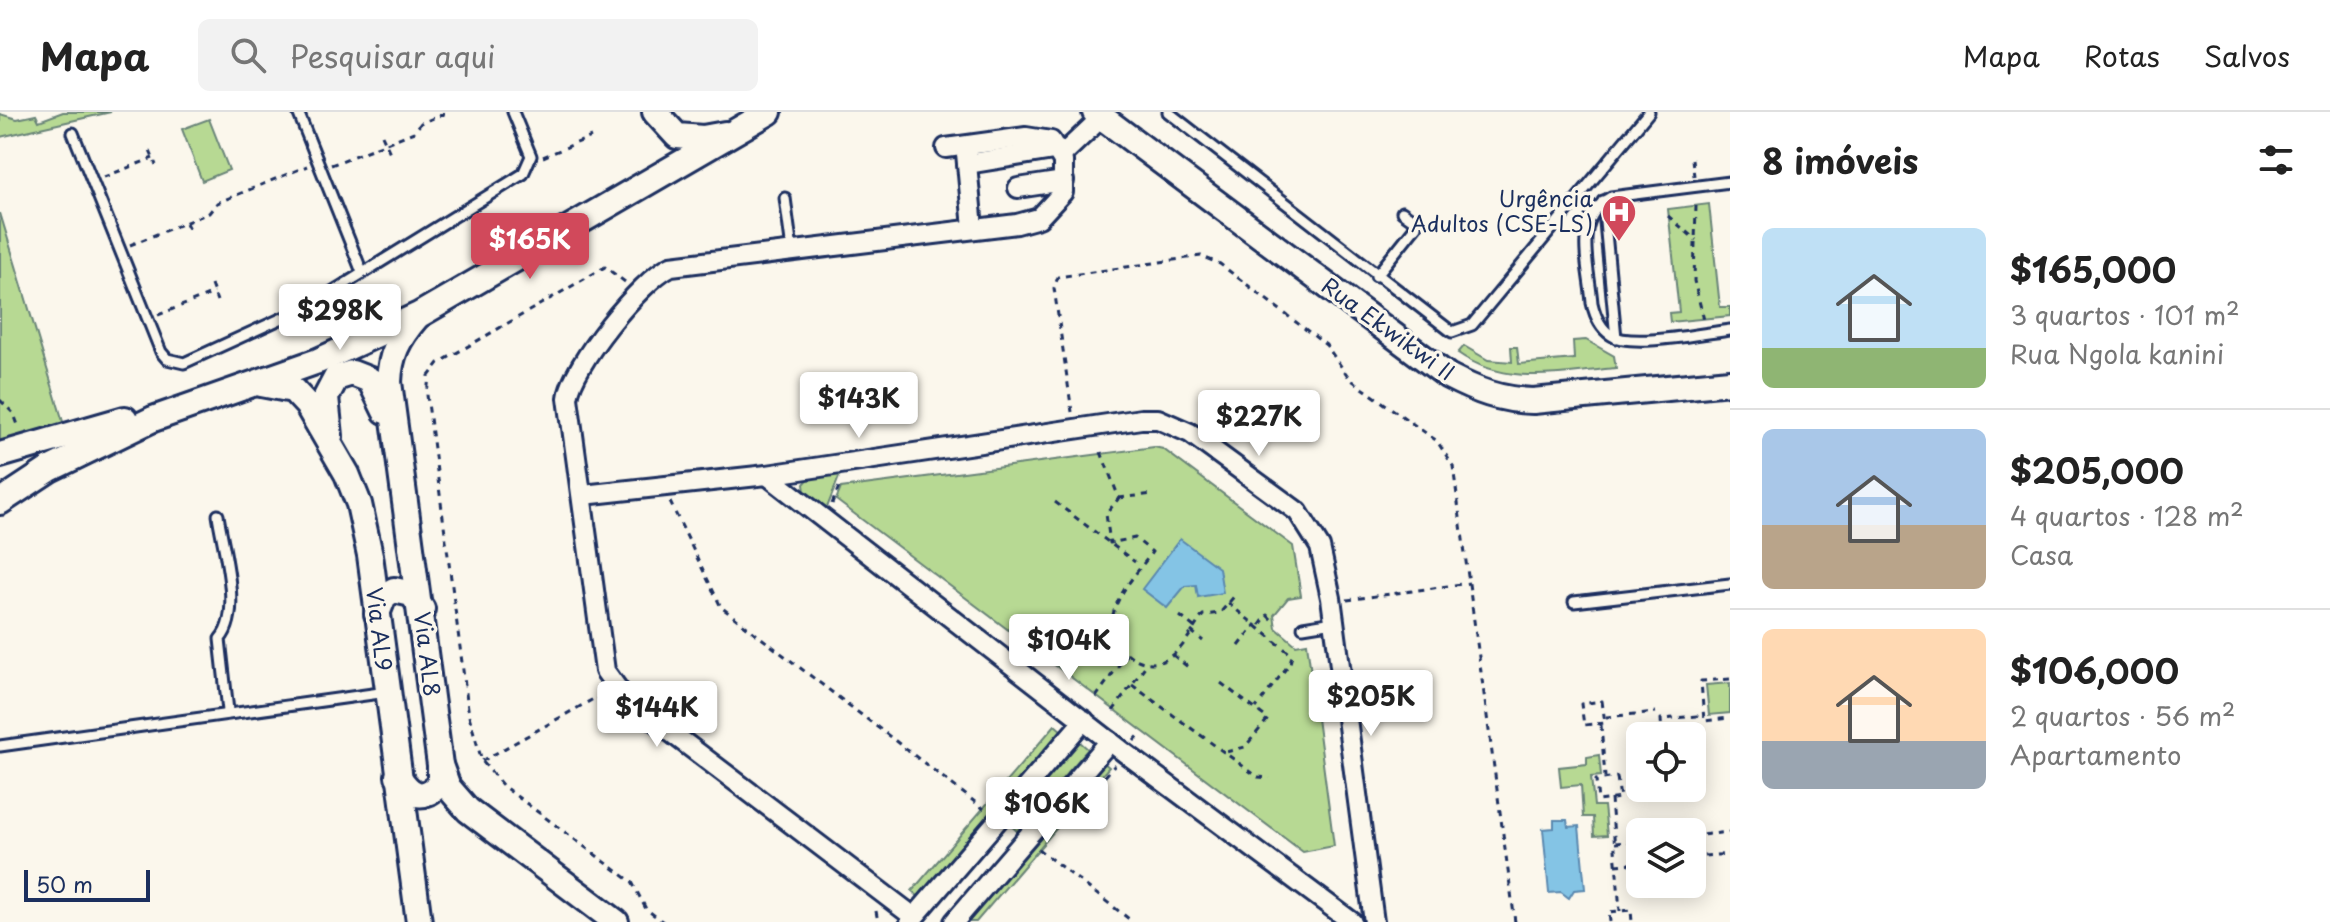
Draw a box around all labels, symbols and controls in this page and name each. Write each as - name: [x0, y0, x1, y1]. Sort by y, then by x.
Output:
- search box: [198, 19, 758, 91]
- text: Mapa: [40, 27, 150, 84]
- icon: search: [226, 33, 270, 77]
- text: Pesquisar aqui: [290, 33, 495, 78]
- text: Mapa: [1963, 34, 2040, 77]
- text: Rotas: [2084, 34, 2160, 77]
- text: Salvos: [2204, 34, 2290, 77]
- text: 8 imóveis: [1762, 134, 1918, 186]
- icon: filters: [2254, 138, 2298, 182]
- place label: Urgência Adultos (CSE-LS): [1411, 181, 1594, 239]
- hospital icon: Urgência Adultos (CSE-LS): [1600, 193, 1638, 243]
- pin: $165K: [474, 213, 586, 281]
- text: $165K: [489, 219, 571, 258]
- text: $165,000: [2010, 243, 2176, 295]
- icon: home: [1826, 260, 1922, 356]
- street label: Rua Ekwikwi II: [1316, 268, 1462, 387]
- pin: $298K: [284, 284, 396, 352]
- text: $298K: [297, 290, 383, 329]
- text: 3 quartos · 101 m²: [2010, 295, 2240, 334]
- text: Rua Ngola kanini: [2010, 334, 2224, 373]
- pin: $143K: [803, 372, 915, 440]
- text: $143K: [818, 378, 900, 417]
- pin: $227K: [1203, 390, 1315, 458]
- text: $227K: [1216, 396, 1302, 435]
- text: $205,000: [2010, 444, 2184, 496]
- icon: home: [1826, 461, 1922, 557]
- text: 4 quartos · 128 m²: [2010, 496, 2244, 535]
- text: Casa: [2010, 535, 2073, 574]
- street label: Via AL9: [359, 585, 402, 673]
- street label: Via AL8: [407, 610, 450, 698]
- pin: $104K: [1013, 614, 1125, 682]
- text: $104K: [1027, 620, 1111, 659]
- text: $106,000: [2010, 644, 2179, 696]
- icon: home: [1826, 661, 1922, 757]
- pin: $205K: [1315, 670, 1427, 738]
- text: $205K: [1327, 676, 1415, 715]
- pin: $144K: [601, 681, 713, 749]
- text: $144K: [615, 687, 699, 726]
- text: 2 quartos · 56 m²: [2010, 696, 2235, 735]
- map controls: [1626, 722, 1706, 898]
- button: locate: [1626, 722, 1706, 802]
- text: Apartamento: [2010, 735, 2181, 774]
- pin: $106K: [991, 777, 1103, 845]
- text: $106K: [1004, 783, 1090, 822]
- button: layers: [1626, 818, 1706, 898]
- scale bar: [24, 866, 150, 902]
- text: 50 m: [36, 867, 93, 900]

